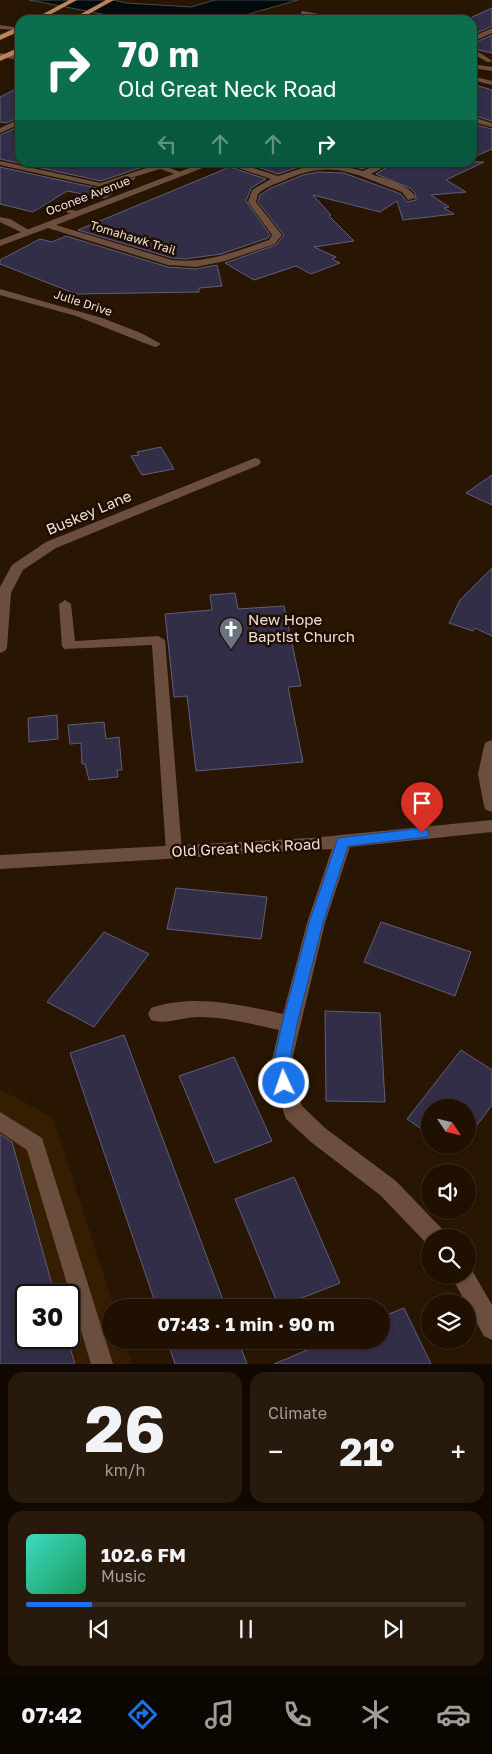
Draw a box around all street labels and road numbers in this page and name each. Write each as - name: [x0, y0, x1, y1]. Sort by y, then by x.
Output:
- street label: Oconee Avenue: [43, 173, 132, 219]
- street label: Tomahawk Trail: [88, 217, 178, 258]
- street label: Julie Drive: [52, 286, 114, 319]
- street label: Buskey Lane: [43, 486, 134, 538]
- street label: Old Great Neck Road: [171, 834, 321, 860]

